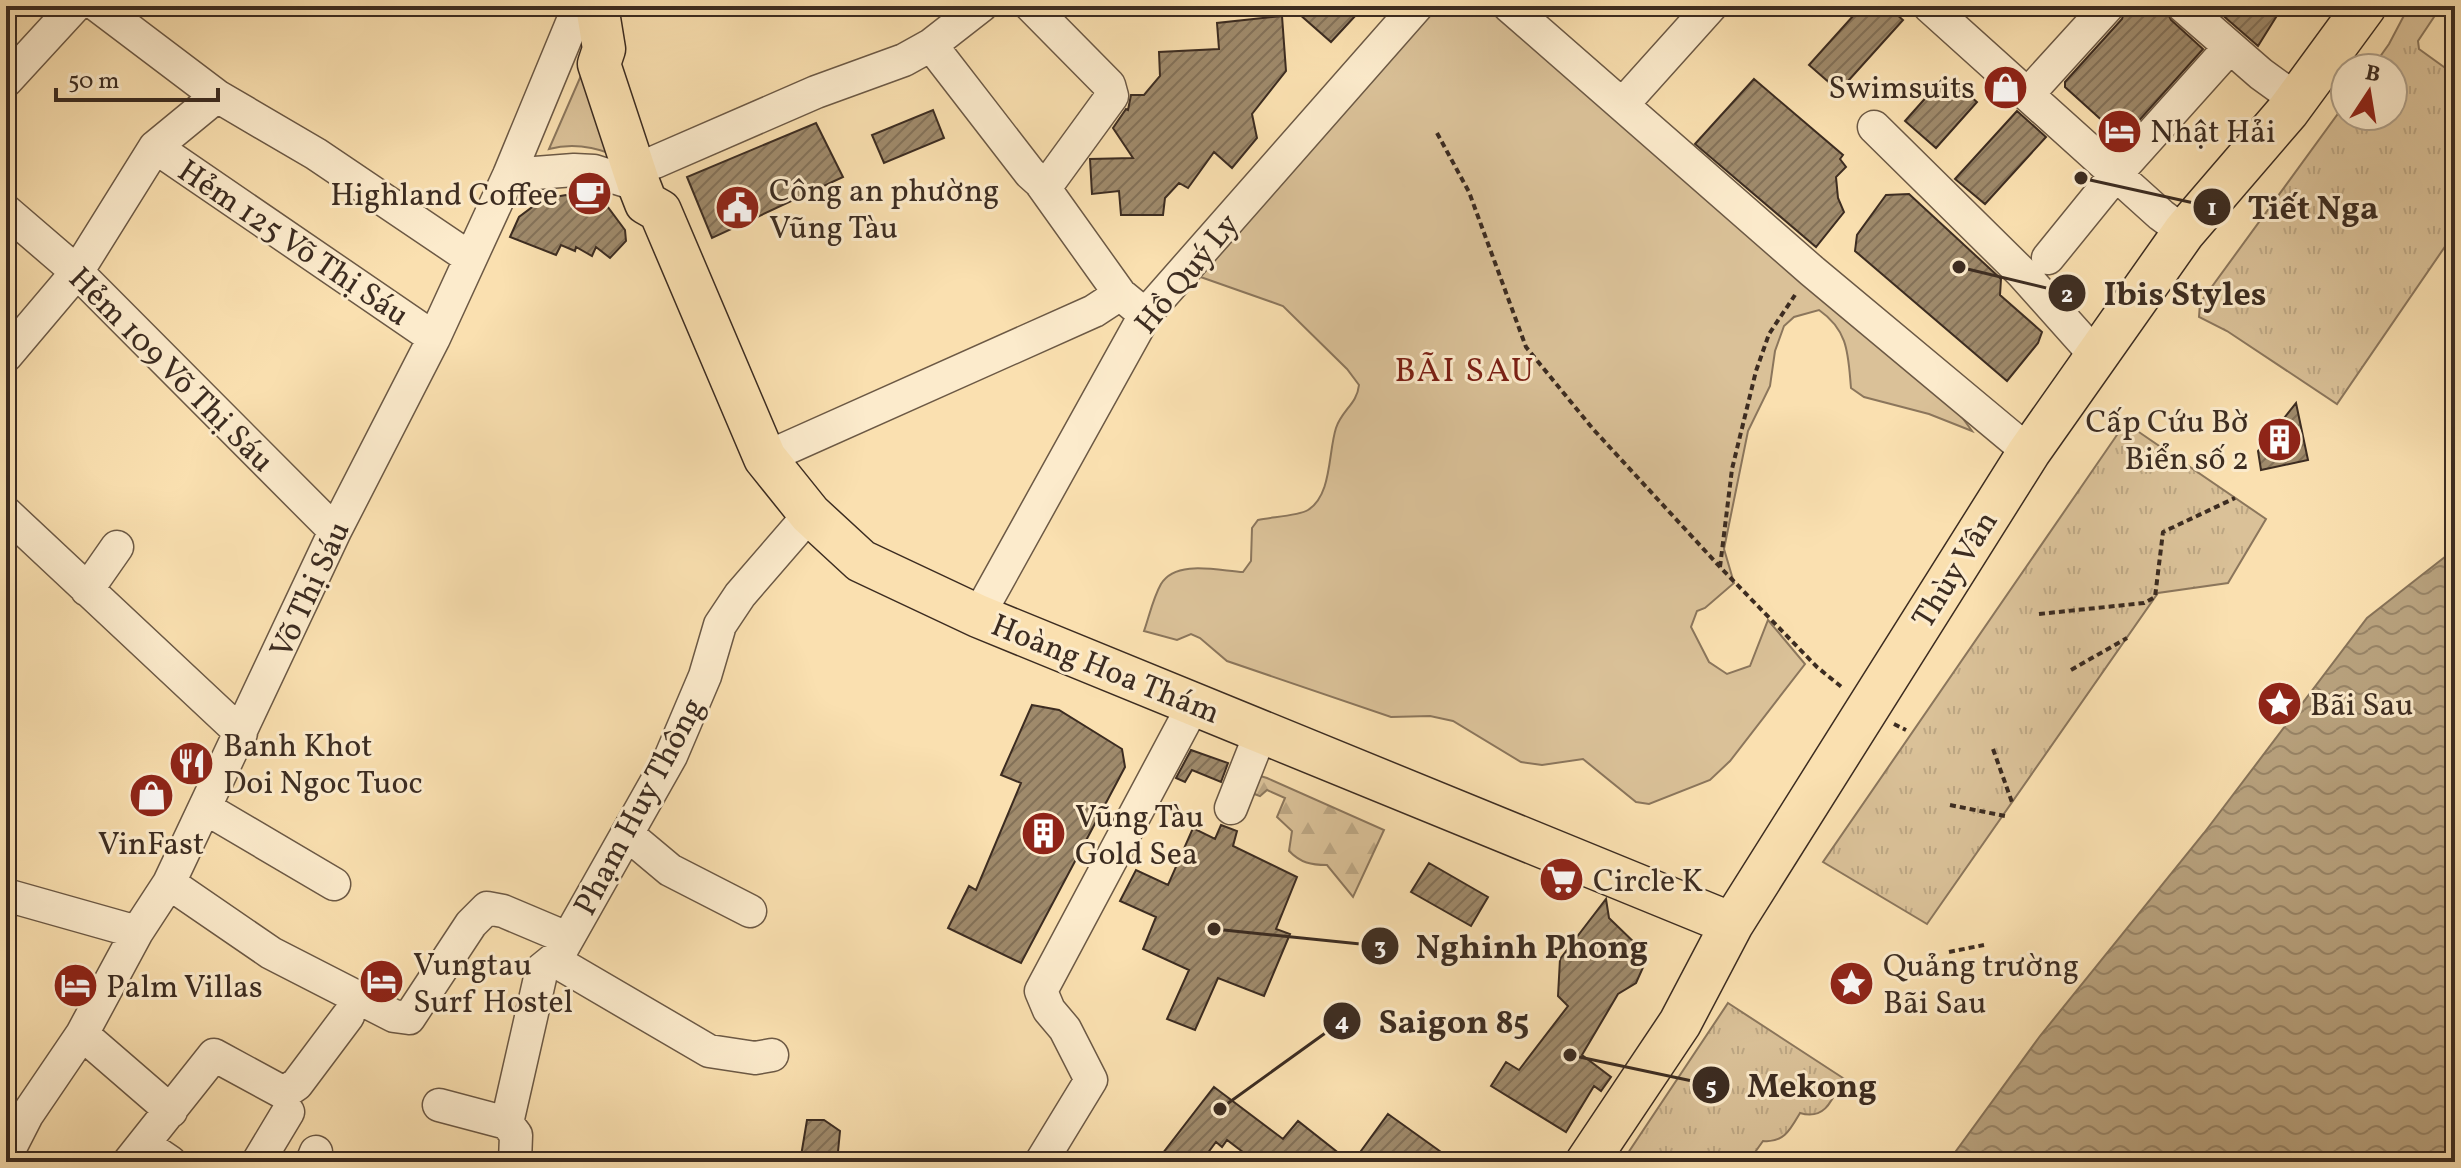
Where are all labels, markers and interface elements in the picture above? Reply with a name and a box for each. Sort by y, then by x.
scale bar [56,52,218,102]
north arrow [2329,52,2409,132]
text: B [2362,58,2383,92]
shop icon: Swimsuits [1982,63,2030,111]
text: 50 m [68,65,120,99]
place label: Swimsuits [1828,68,1975,112]
hotel icon: Nhật Hải [2095,107,2143,155]
place label: Nhật Hải [2150,112,2276,156]
street label: Hẻm 125 Võ Thị Sáu [168,151,417,338]
cafe icon: Highland Coffee [565,170,613,218]
place label: Công an phường Vũng Tàu [769,171,999,252]
place label: Highland Coffee [330,175,558,219]
callout: Tiết Nga [2192,178,2394,236]
public building icon: Công an phường Vũng Tàu [714,184,762,232]
text: Tiết Nga [2248,187,2378,234]
text: 1 [2207,192,2217,226]
street label: Hồ Quý Ly [1126,205,1251,345]
street label: Hẻm 109 Võ Thị Sáu [57,259,282,484]
callout: Ibis Styles [2047,264,2283,322]
text: Ibis Styles [2103,273,2267,320]
text: 2 [2061,279,2073,313]
district label: BÃI SAU [1394,349,1536,396]
place label: Cấp Cứu Bờ Biển số 2 [2085,402,2249,483]
building icon: Cấp Cứu Bờ Biển số 2 [2256,415,2304,463]
street label: Thùy Vân [1903,503,2010,638]
street label: Võ Thị Sáu [261,515,363,666]
street label: Hoàng Hoa Thám [984,605,1226,737]
place icon: Bãi Sau [2255,680,2303,728]
place label: Bãi Sau [2310,685,2414,729]
street label: Phạm Huy Thông [565,691,717,924]
place label: Banh Khot Doi Ngoc Tuoc [223,726,423,807]
restaurant icon: Banh Khot Doi Ngoc Tuoc [168,739,216,787]
shop icon: VinFast [127,772,175,820]
place label: Vũng Tàu Gold Sea [1075,797,1204,878]
building icon: Vũng Tàu Gold Sea [1020,810,1068,858]
place label: VinFast [98,824,204,868]
supermarket icon: Circle K [1538,856,1586,904]
place label: Circle K [1593,861,1703,905]
callout: Nghinh Phong [1360,917,1665,975]
text: Nghinh Phong [1416,926,1648,973]
text: 3 [1374,931,1386,965]
place label: Vungtau Surf Hostel [413,945,573,1026]
place label: Quảng trường Bãi Sau [1883,946,2079,1027]
hotel icon: Vungtau Surf Hostel [358,958,406,1006]
place icon: Quảng trường Bãi Sau [1828,959,1876,1007]
hotel icon: Palm Villas [51,962,99,1010]
place label: Palm Villas [106,967,263,1011]
callout: Saigon 85 [1322,992,1545,1050]
text: Saigon 85 [1379,1001,1529,1048]
text: 4 [1335,1006,1349,1040]
callout: Mekong [1691,1056,1893,1114]
text: Mekong [1747,1065,1877,1112]
text: 5 [1705,1071,1717,1105]

